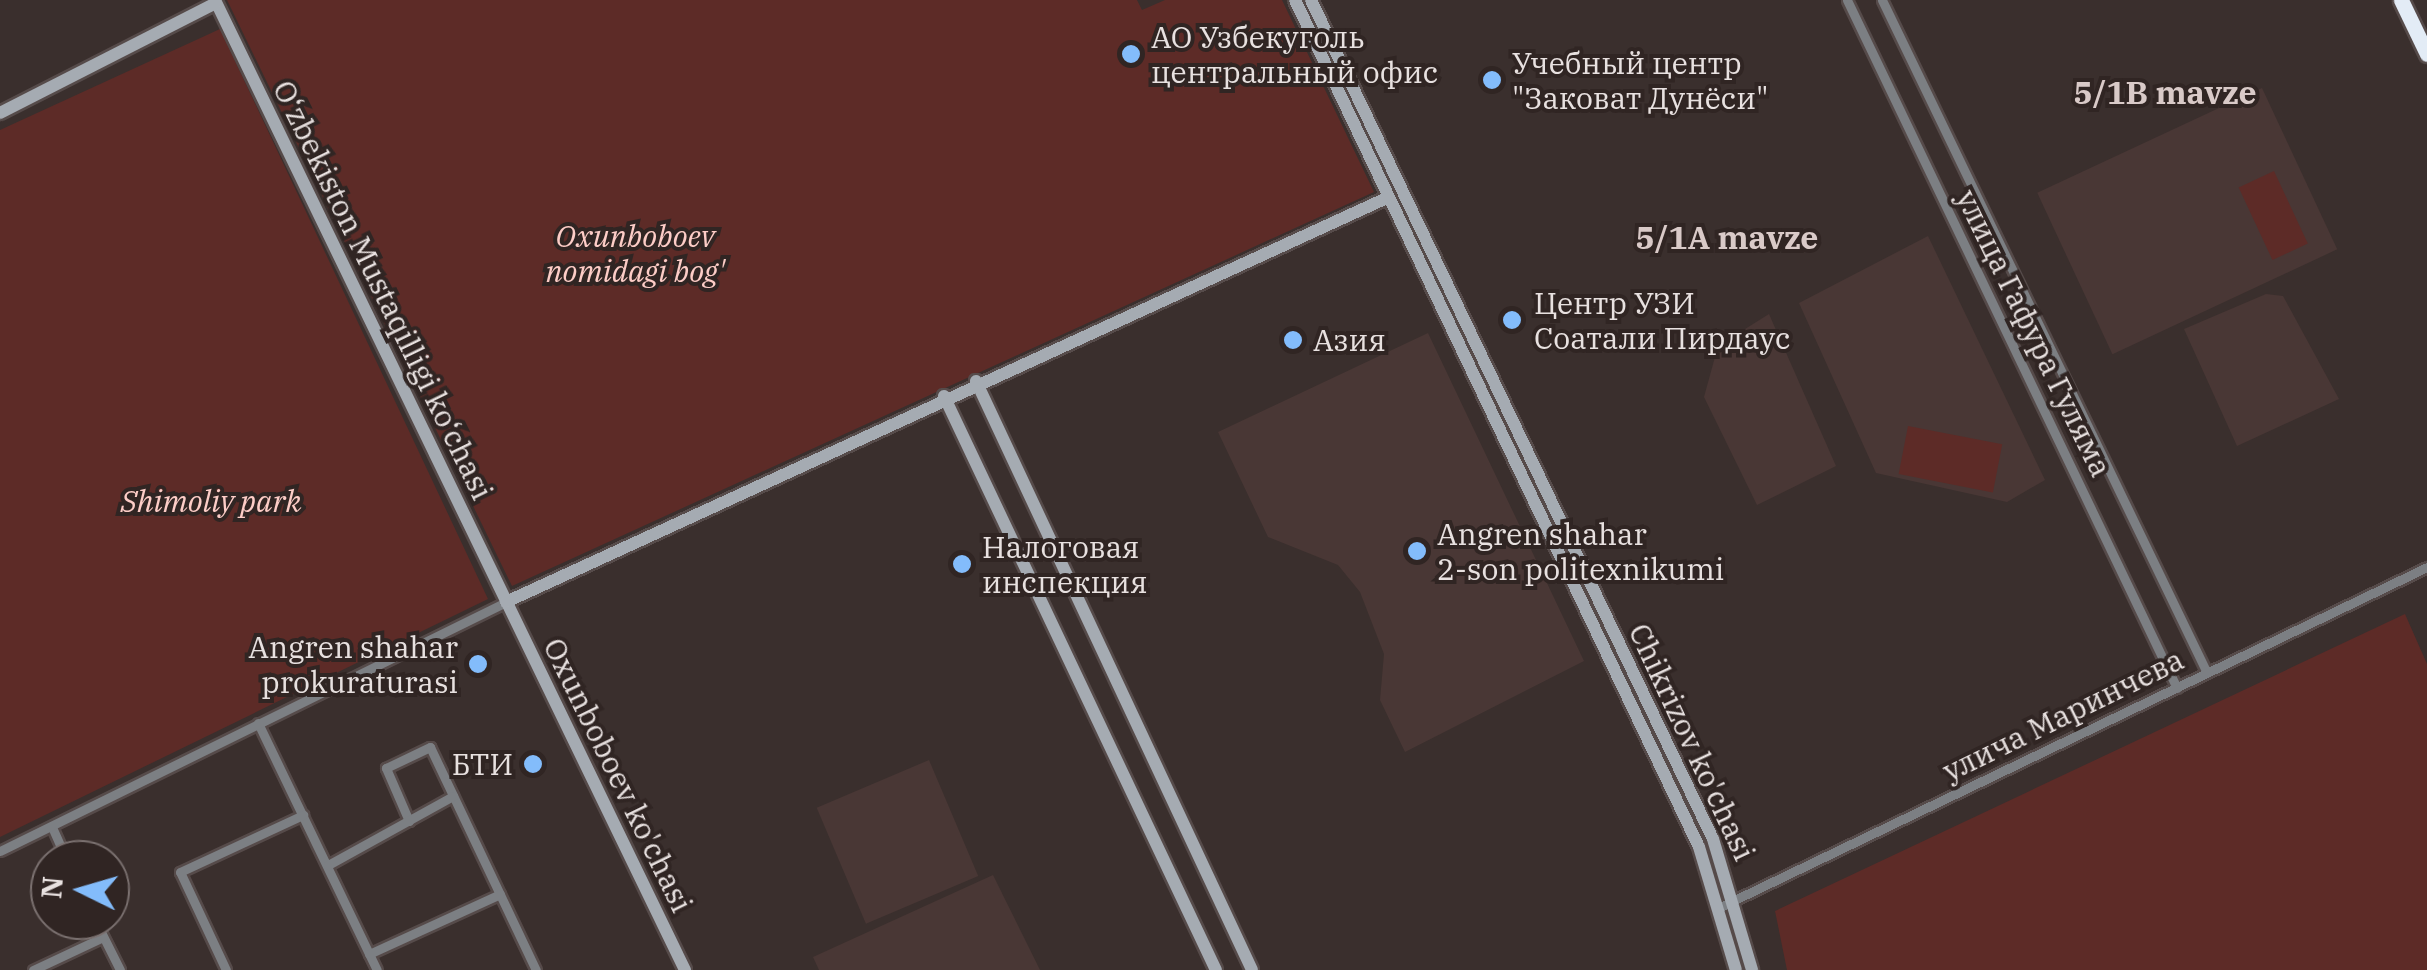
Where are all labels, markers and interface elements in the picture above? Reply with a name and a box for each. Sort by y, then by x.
place label: АО Узбекуголь центральный офис [1151,19,1438,90]
marker: АО Узбекуголь центральный офис [1120,43,1142,65]
place label: Учебный центр "Заковат Дунёси" [1512,45,1768,116]
marker: Учебный центр "Заковат Дунёси" [1481,69,1503,91]
district label: 5/1B mavze [2073,73,2257,111]
street label: O‘zbekiston Mustaqilligi ko‘chasi [266,75,500,505]
street label: улица Гафура Гуляма [1949,184,2119,482]
park label: Oxunboboev nomidagi bog' [545,218,725,288]
district label: 5/1A mavze [1636,218,1818,256]
place label: Центр УЗИ Соатали Пирдаус [1534,285,1790,356]
marker: Центр УЗИ Соатали Пирдаус [1499,307,1525,333]
place label: Азия [1313,322,1386,358]
marker: Азия [1282,329,1304,351]
park label: Shimoliy park [121,483,301,519]
place label: Angren shahar 2-son politexnikumi [1437,516,1724,586]
place label: Налоговая инспекция [982,529,1148,600]
marker: Angren shahar 2-son politexnikumi [1406,540,1428,562]
marker: Налоговая инспекция [951,553,973,575]
street label: Chikrizov ko'chasi [1621,618,1763,866]
place label: Angren shahar prokuraturasi [248,629,458,700]
street label: Oxunboboev ko'chasi [536,632,700,918]
street label: улича Маринчева [1937,641,2189,789]
marker: Angren shahar prokuraturasi [467,653,489,675]
place label: БТИ [452,746,513,782]
marker: БТИ [522,753,544,775]
north arrow [30,840,130,940]
text: N [32,875,71,900]

